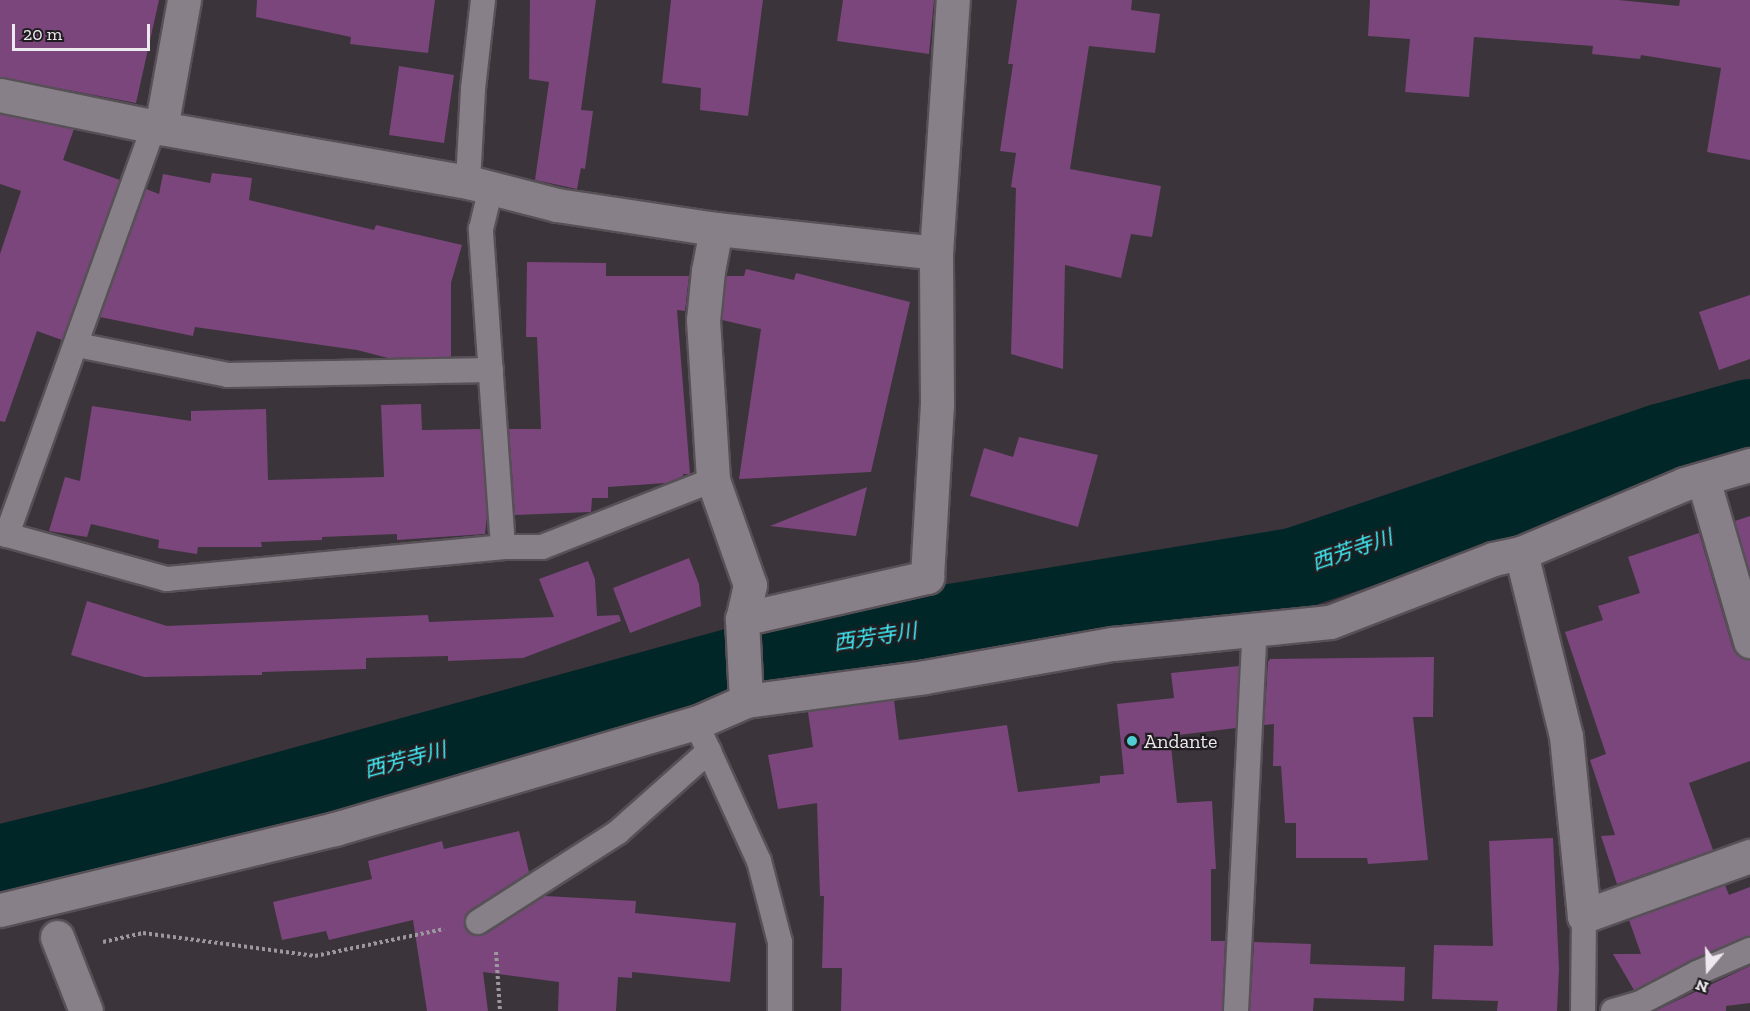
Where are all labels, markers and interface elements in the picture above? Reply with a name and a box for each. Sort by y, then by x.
scale bar [15,12,153,50]
text: 20 m [23,23,62,45]
water label: 西芳寺川 [1308,524,1396,576]
water label: 西芳寺川 [832,618,918,656]
place label: Andante [1144,729,1217,753]
marker: Andante [1125,734,1139,748]
water label: 西芳寺川 [361,737,449,783]
north arrow [1678,939,1738,999]
text: N [1693,976,1711,997]

